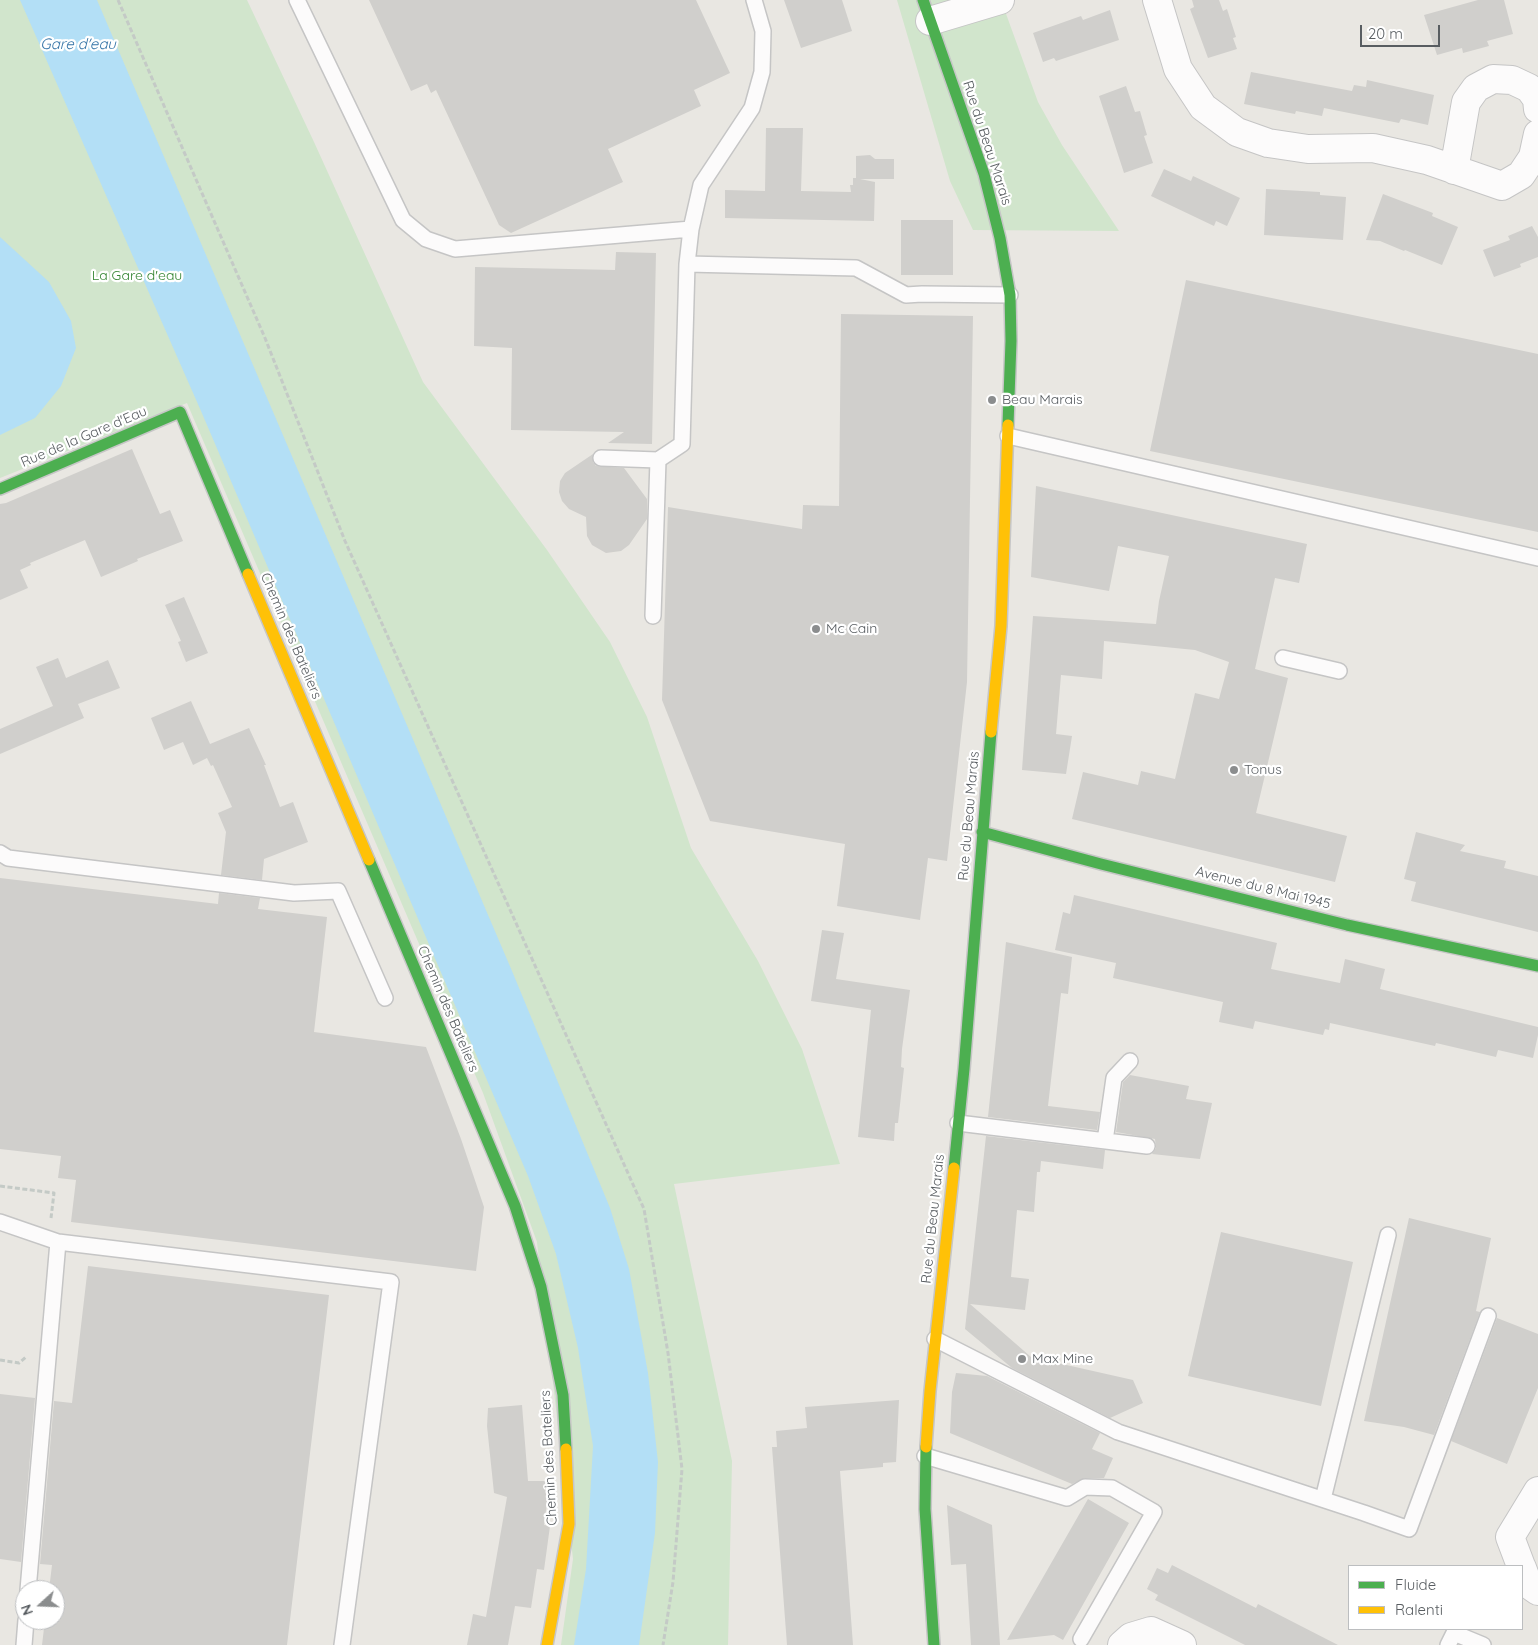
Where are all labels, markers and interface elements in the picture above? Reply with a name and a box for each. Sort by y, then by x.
scale bar [1363,15,1443,47]
text: 20 m [1368,24,1403,43]
water label: Gare d'eau [40,35,116,53]
street label: Rue du Beau Marais [959,79,1015,207]
park label: La Gare d'eau [92,268,182,284]
place label: Beau Marais [1002,392,1083,408]
marker: Beau Marais [986,394,998,406]
street label: Rue de la Gare d'Eau [18,403,150,471]
street label: Chemin des Bateliers [257,570,325,702]
place label: Mc Cain [826,621,877,637]
marker: Mc Cain [810,623,822,635]
street label: Rue du Beau Marais [955,751,983,881]
place label: Tonus [1244,762,1282,778]
marker: Tonus [1228,764,1240,776]
street label: Avenue du 8 Mai 1945 [1194,863,1332,913]
street label: Chemin des Bateliers [414,943,482,1075]
street label: Rue du Beau Marais [918,1153,948,1285]
place label: Max Mine [1032,1351,1093,1367]
marker: Max Mine [1016,1353,1028,1365]
street label: Chemin des Bateliers [537,1390,561,1526]
legend [1348,1565,1523,1630]
text: Fluide [1395,1575,1436,1594]
north arrow [15,1580,65,1630]
text: Ralenti [1395,1600,1443,1619]
text: N [17,1602,37,1618]

